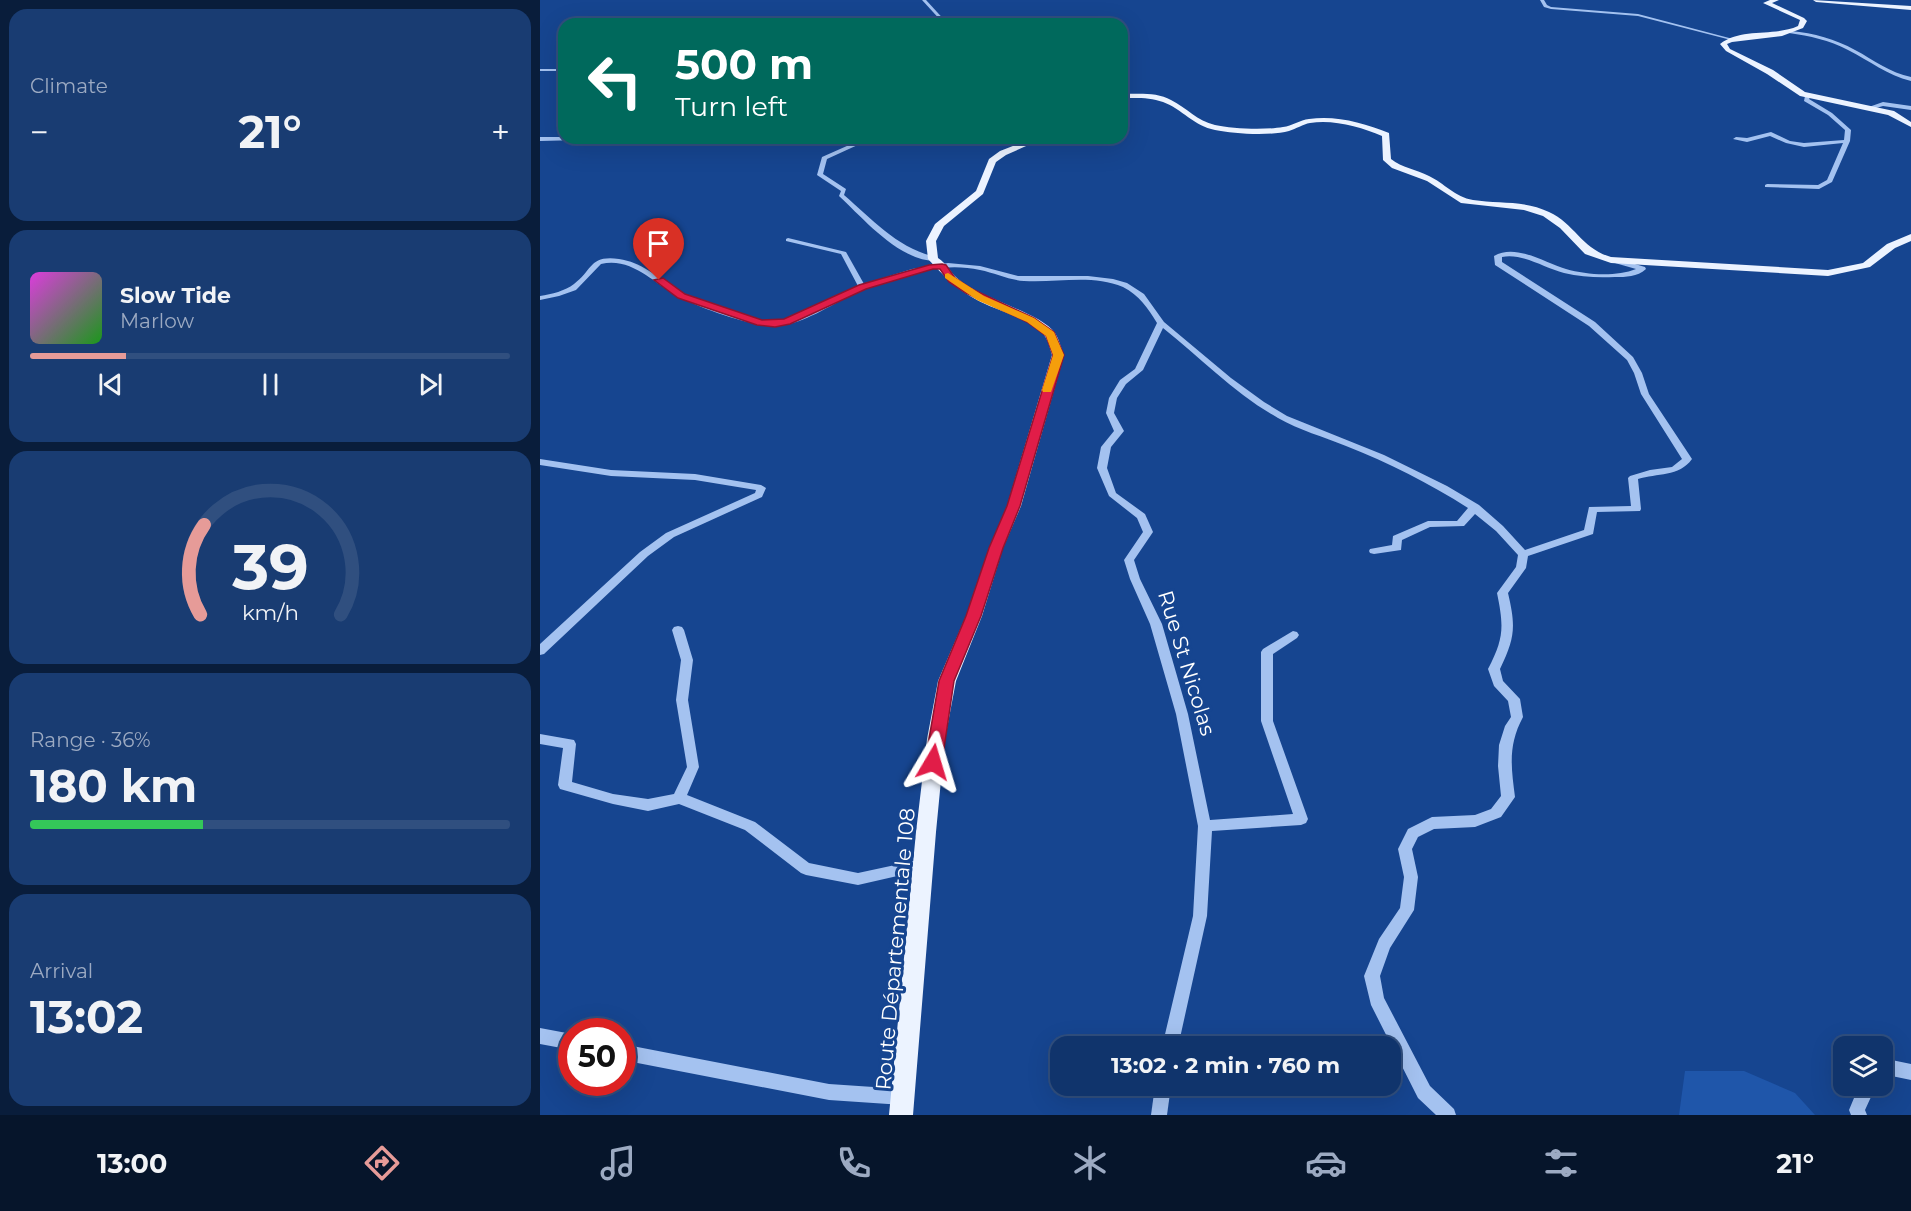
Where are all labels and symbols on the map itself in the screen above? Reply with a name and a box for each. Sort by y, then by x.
pin [633,218,684,280]
street label: Rue St Nicolas [1153,588,1221,738]
position arrow [901,730,965,794]
street label: Route Départementale 108 [870,807,920,1091]
speed limit sign: 50 [558,1018,636,1096]

